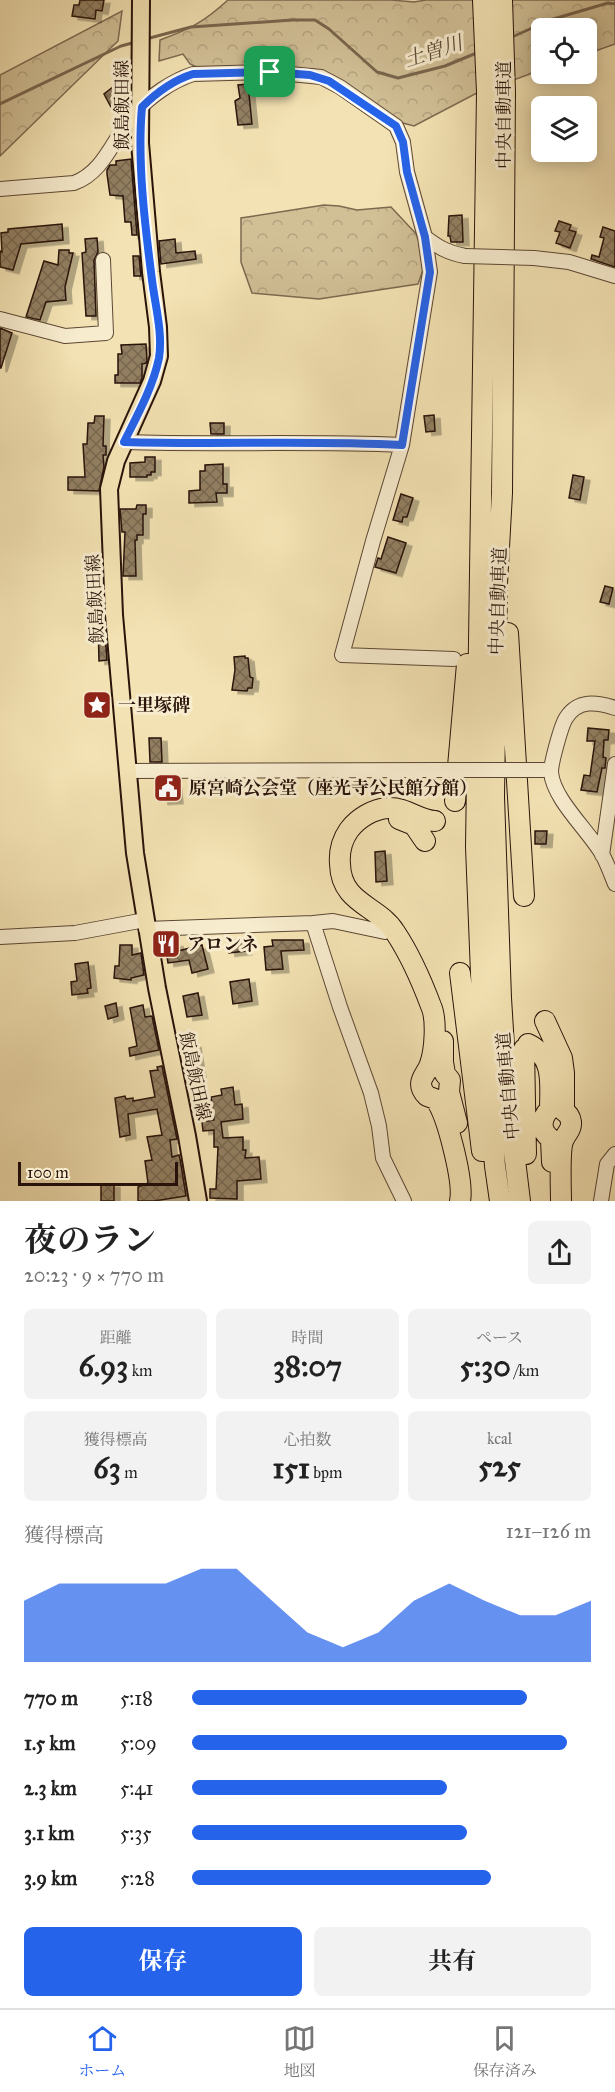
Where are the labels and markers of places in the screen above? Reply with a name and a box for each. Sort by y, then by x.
pin [244,46,295,97]
place icon: 一里塚碑 [81,689,113,721]
place label: 一里塚碑 [118,694,190,716]
public building icon: 原宮崎公会堂（座光寺公民館分館） [152,772,184,804]
place label: 原宮崎公会堂（座光寺公民館分館） [189,777,477,799]
restaurant icon: アロンネ [150,928,182,960]
place label: アロンネ [187,933,258,955]

